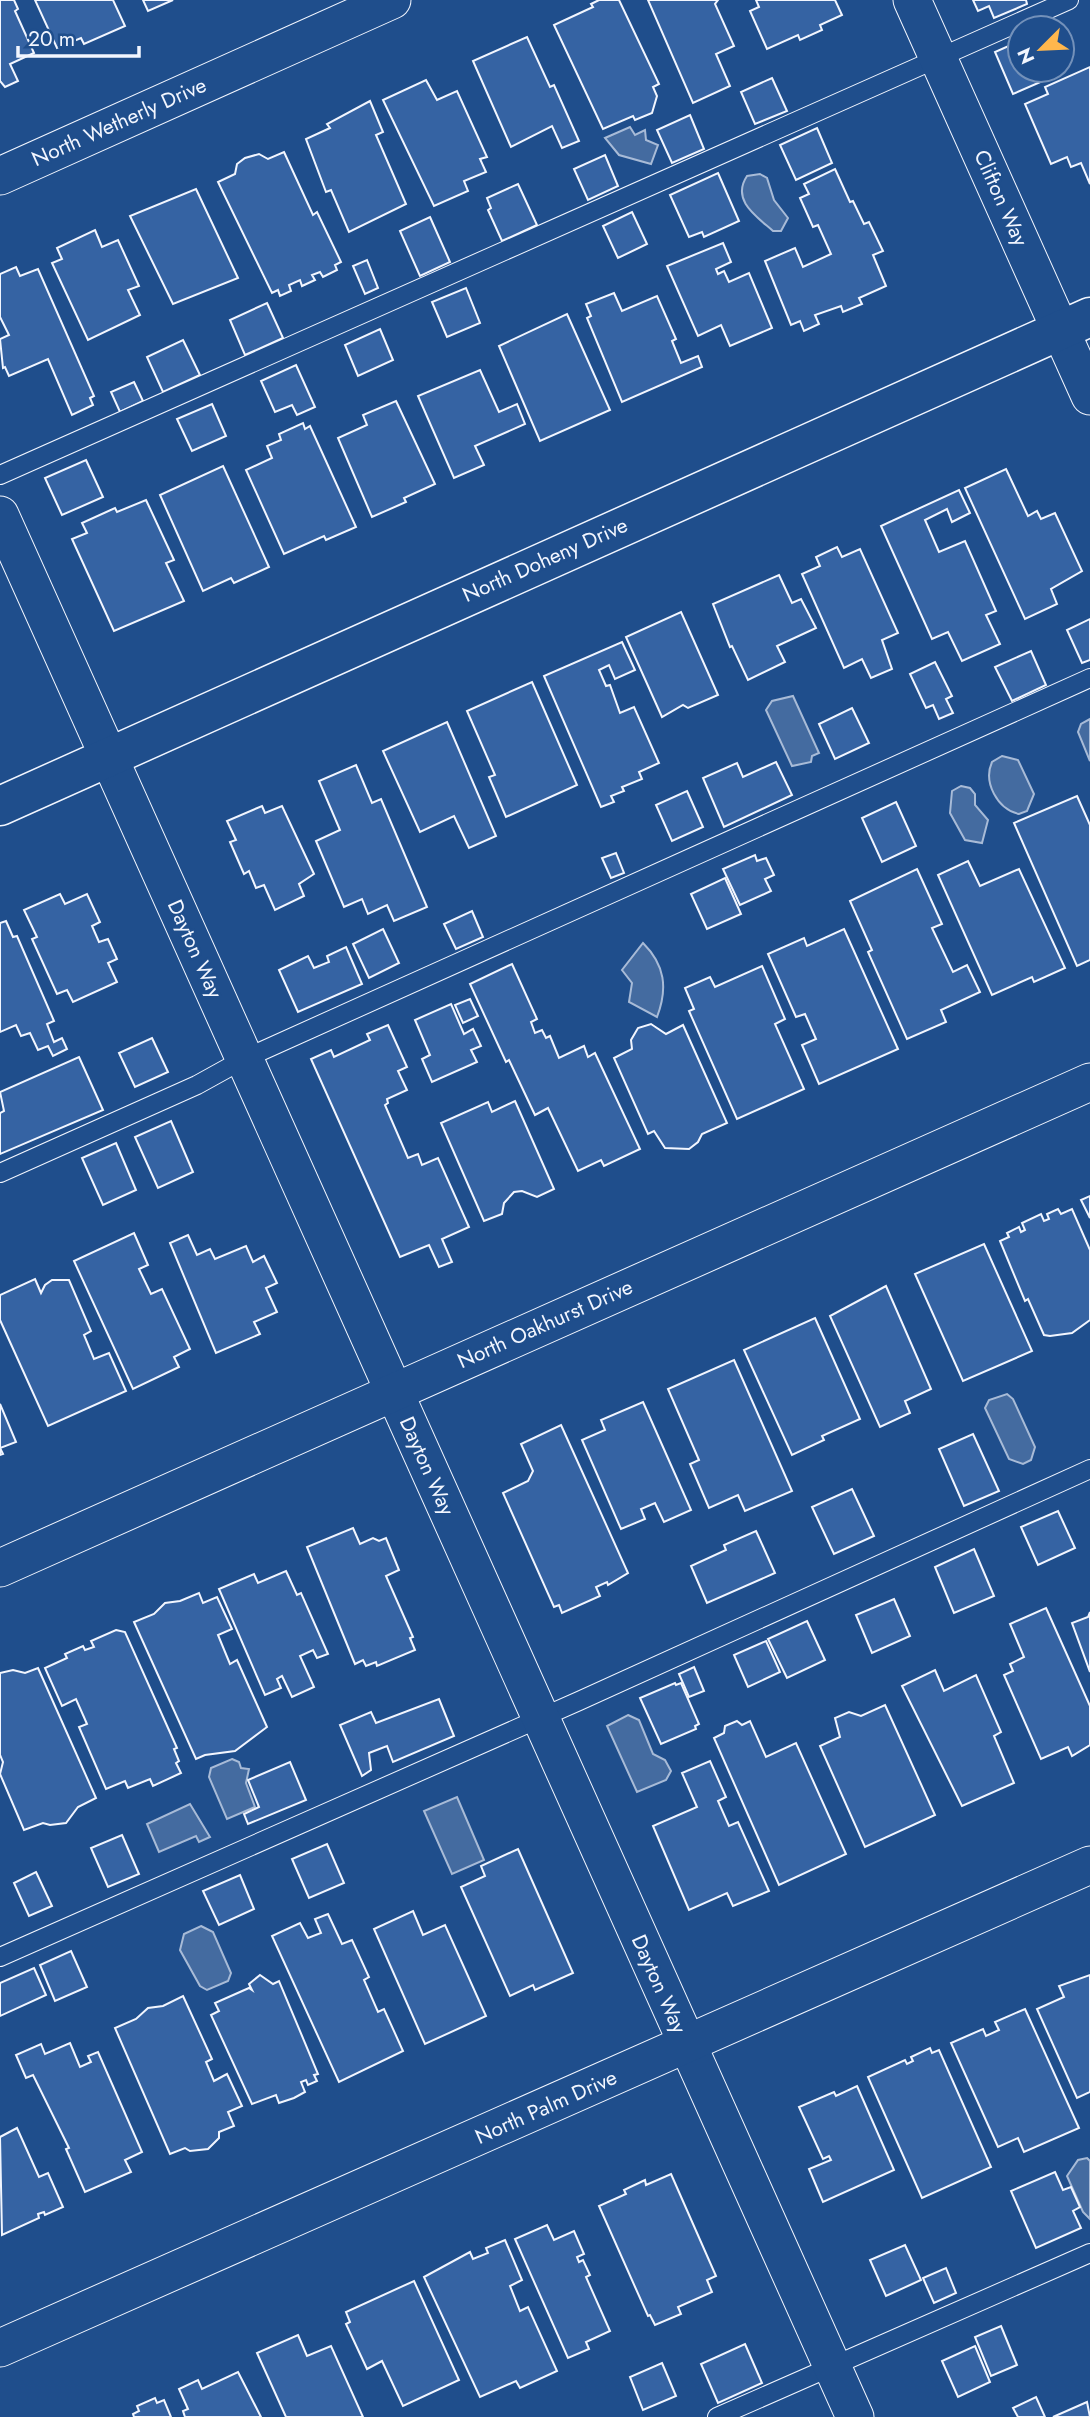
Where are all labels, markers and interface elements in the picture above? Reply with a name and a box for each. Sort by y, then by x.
scale bar [18,14,138,58]
north arrow [1006,14,1076,84]
text: 20 m [28,24,75,54]
text: N [1011,43,1041,68]
street label: North Wetherly Drive [27,70,211,174]
street label: Clifton Way [966,145,1036,252]
street label: North Doheny Drive [458,510,633,610]
street label: Dayton Way [160,895,230,1004]
street label: North Oakhurst Drive [453,1272,638,1376]
street label: Dayton Way [392,1412,462,1521]
street label: Dayton Way [624,1930,694,2039]
street label: North Palm Drive [470,2062,622,2152]

